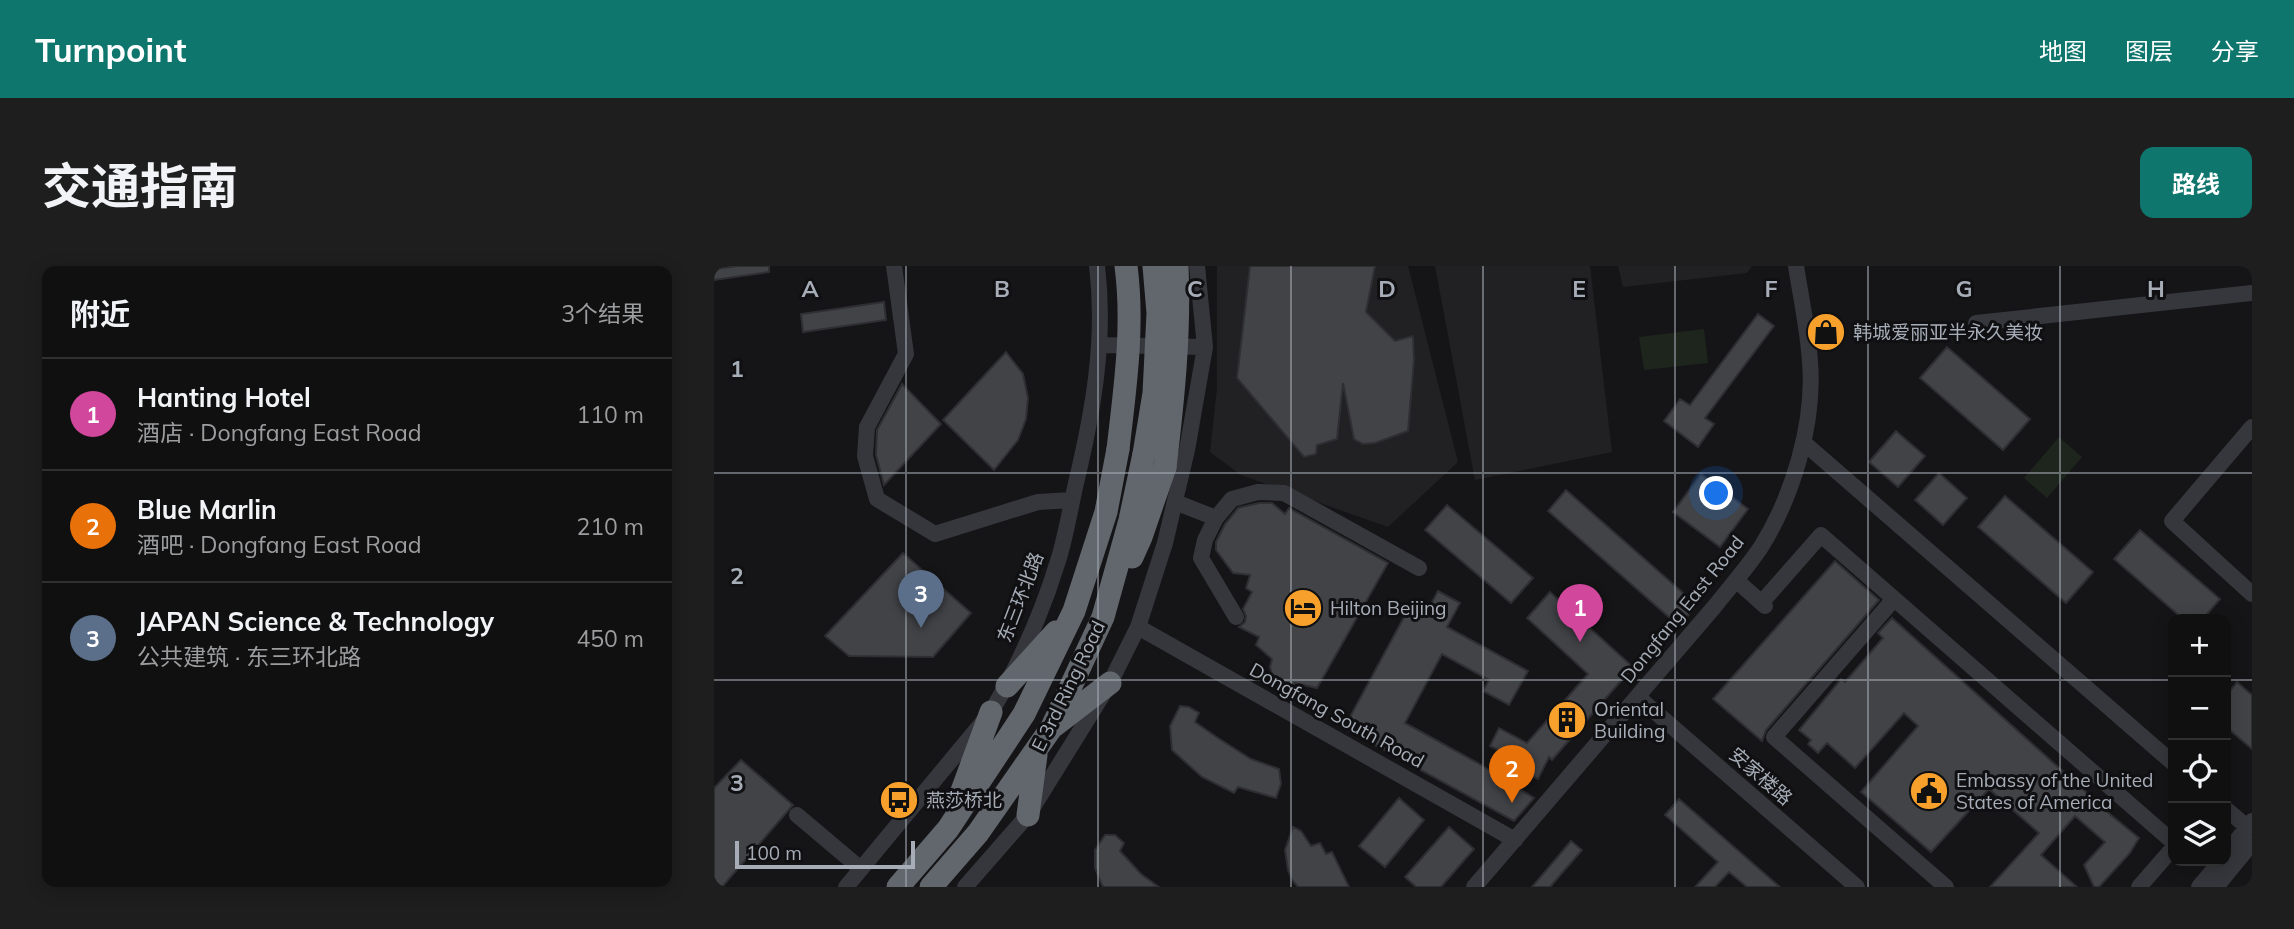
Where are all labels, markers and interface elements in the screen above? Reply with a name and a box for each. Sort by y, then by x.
text: Turnpoint [35,29,187,70]
text: 地图 [2039,36,2087,66]
text: 图层 [2125,36,2173,66]
text: 分享 [2211,36,2259,66]
button: 路线 [2140,147,2252,218]
text: 交通指南 [42,155,238,216]
text: A [801,274,819,303]
text: B [994,274,1010,303]
text: C [1187,274,1203,303]
text: D [1378,274,1396,303]
text: E [1572,274,1586,303]
text: F [1764,274,1778,303]
text: G [1955,274,1973,303]
text: H [2147,274,2165,303]
text: 附近 [70,295,130,333]
text: 3个结果 [561,299,644,328]
shop icon: 韩城爱丽亚半永久美妆 [1805,311,1847,353]
place label: 韩城爱丽亚半永久美妆 [1853,320,2043,344]
text: 1 [730,354,744,383]
text: Hanting Hotel [137,381,311,414]
text: 1 [86,400,100,429]
text: 110 m [576,400,644,429]
text: 酒店 · Dongfang East Road [137,418,422,447]
your location [1699,476,1733,510]
text: Blue Marlin [137,493,277,526]
text: 2 [86,512,100,541]
text: 210 m [576,512,644,541]
text: 酒吧 · Dongfang East Road [137,530,422,559]
street label: Dongfang East Road [1615,530,1749,688]
street label: 东三环北路 [992,548,1048,646]
text: 2 [730,561,744,590]
pin: 3 [898,570,944,628]
pin: 1 [1557,584,1603,642]
hotel icon: Hilton Beijing [1282,587,1324,629]
place label: Hilton Beijing [1330,596,1447,620]
text: JAPAN Science & Technology [137,605,494,638]
map controls [2168,614,2231,866]
button: + [2168,614,2231,677]
street label: E 3rd Ring Road [1026,617,1110,755]
text: 3 [86,624,100,653]
text: 450 m [576,624,644,653]
text: 公共建筑 · 东三环北路 [137,642,361,671]
street label: Dongfang South Road [1246,657,1428,773]
button: − [2168,677,2231,740]
place label: Oriental Building [1594,697,1665,743]
building icon: Oriental Building [1546,699,1588,741]
button: locate [2168,740,2231,803]
street label: 安家楼路 [1724,742,1798,810]
pin: 2 [1489,745,1535,803]
text: 3 [730,768,744,797]
place label: Embassy of the United States of America [1956,768,2153,814]
public building icon: Embassy of the United States of America [1908,770,1950,812]
bus stop icon: 燕莎桥北 [878,779,920,821]
place label: 燕莎桥北 [926,788,1002,812]
button: layers [2168,803,2231,866]
scale bar [735,838,915,870]
text: 100 m [746,841,802,865]

